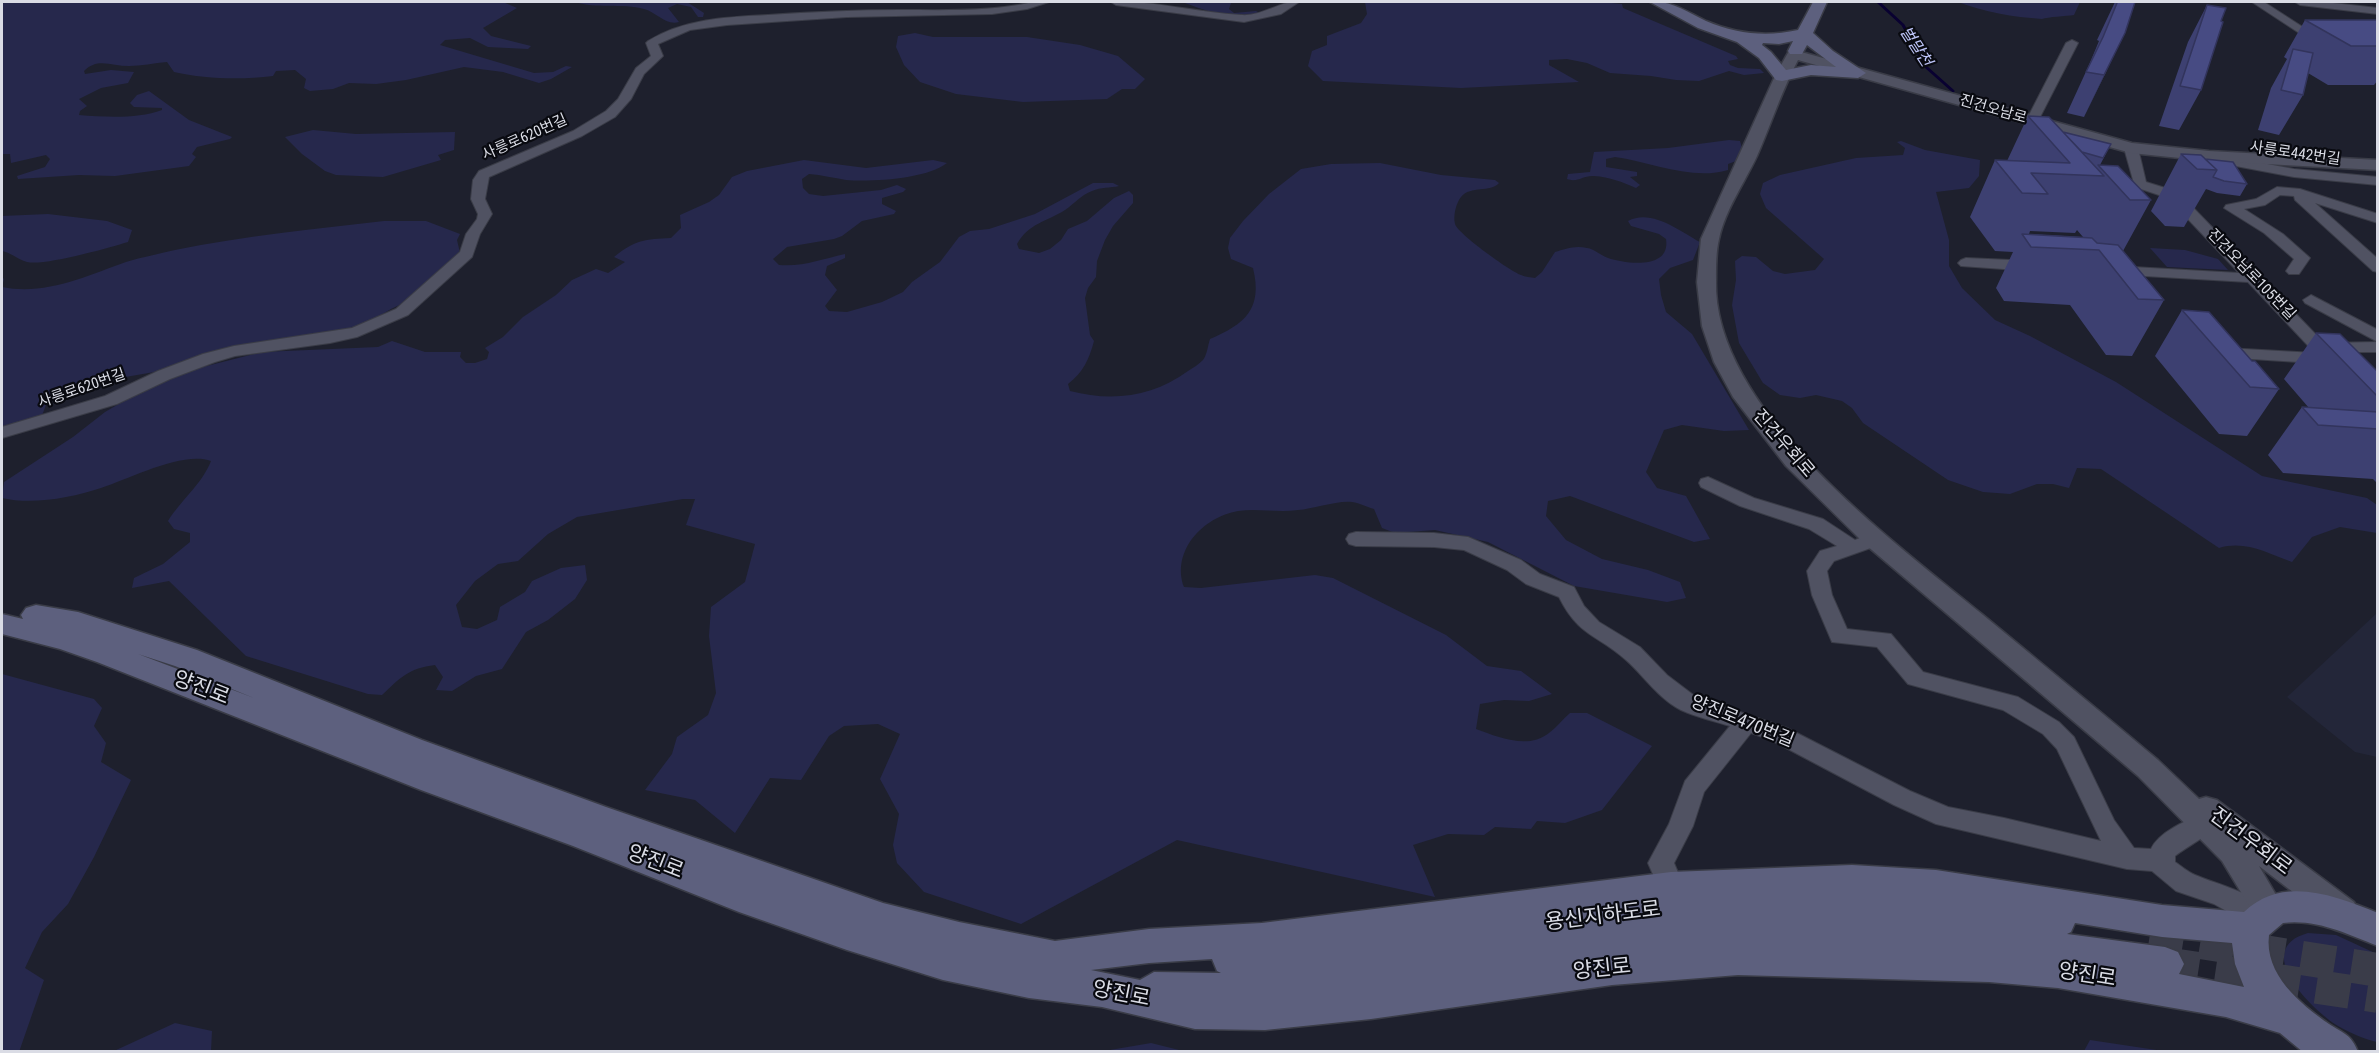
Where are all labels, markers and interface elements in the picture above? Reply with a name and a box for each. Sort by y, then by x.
water label: 벌말천 [1895,23,1935,71]
street label: 진건오남로 [1957,92,2029,128]
street label: 사릉로620번길 [480,111,570,165]
street label: 사릉로442번길 [2249,139,2341,169]
street label: 진건오남로105번길 [2203,226,2299,324]
street label: 사릉로620번길 [36,366,128,412]
street label: 진건우회로 [1748,406,1818,482]
street label: 양진로 [169,667,233,711]
street label: 양진로470번길 [1687,691,1797,753]
street label: 진건우회로 [2204,803,2296,881]
street label: 양진로 [623,841,687,885]
street label: 용신지하도로 [1544,897,1662,937]
street label: 양진로 [1572,954,1632,986]
street label: 양진로 [2056,959,2118,993]
street label: 양진로 [1090,977,1152,1013]

